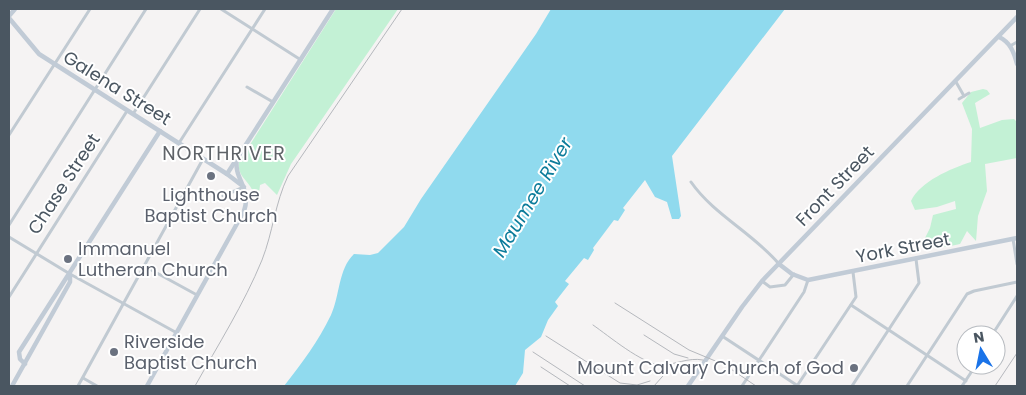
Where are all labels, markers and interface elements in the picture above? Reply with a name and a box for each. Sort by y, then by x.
street label: Galena Street [58,44,176,131]
street label: Chase Street [22,128,106,239]
water label: Maumee River [486,131,579,262]
district label: NORTHRIVER [162,140,286,167]
street label: Front Street [790,140,879,231]
marker: Lighthouse Baptist Church [205,170,217,182]
place label: Lighthouse Baptist Church [144,182,278,228]
street label: York Street [854,226,952,269]
place label: Immanuel Lutheran Church [78,236,228,282]
marker: Immanuel Lutheran Church [62,253,74,265]
north arrow [956,325,1006,375]
text: N [972,326,986,348]
place label: Riverside Baptist Church [124,329,257,375]
marker: Riverside Baptist Church [108,346,120,358]
place label: Mount Calvary Church of God [577,355,844,380]
marker: Mount Calvary Church of God [848,362,860,374]

